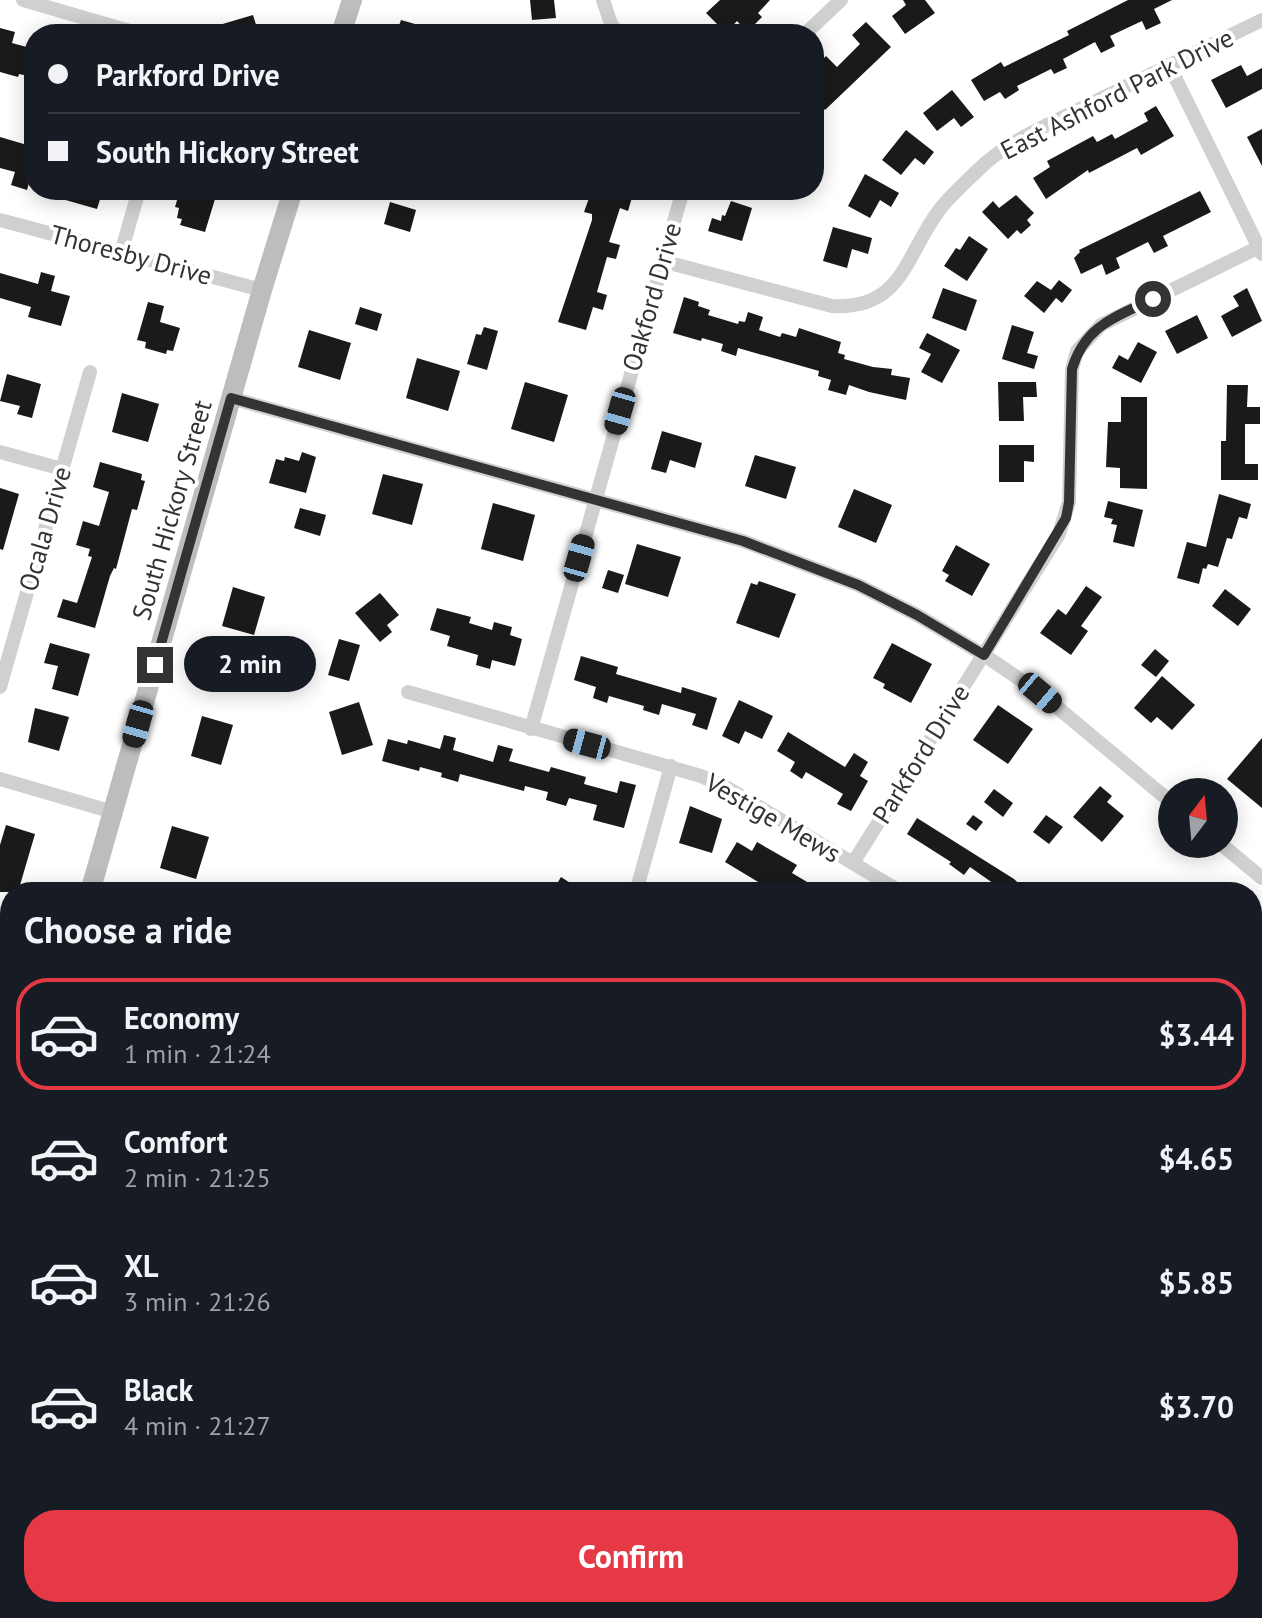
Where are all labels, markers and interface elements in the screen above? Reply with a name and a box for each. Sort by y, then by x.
street label: East Ashford Park Drive [995,21,1239,167]
text: Parkford Drive [96,55,280,94]
text: South Hickory Street [96,132,359,171]
street label: Thoresby Drive [47,217,215,292]
street label: Oakford Drive [615,219,688,375]
route start [1135,281,1171,317]
car [602,385,638,437]
street label: South Hickory Street [124,396,219,624]
street label: Ocala Drive [11,463,78,595]
car [561,532,597,584]
callout: 2 min [183,637,315,693]
route end [137,647,173,683]
text: 2 min [218,647,282,680]
car [1014,668,1066,718]
street label: Parkford Drive [865,678,976,829]
car [120,698,156,750]
car [561,726,613,762]
street label: Vestige Mews [699,765,847,870]
north arrow [1158,778,1238,858]
map controls [1158,778,1238,858]
text: Choose a ride [24,906,232,953]
icon: car [28,998,100,1070]
text: Economy [124,998,239,1037]
text: $3.44 [1159,1015,1234,1054]
text: 1 min · 21:24 [124,1037,271,1070]
icon: car [28,1122,100,1194]
text: Comfort [124,1122,227,1161]
text: $4.65 [1159,1139,1234,1178]
text: 2 min · 21:25 [124,1161,271,1194]
icon: car [28,1246,100,1318]
text: XL [124,1246,158,1285]
text: $5.85 [1159,1263,1234,1302]
text: 3 min · 21:26 [124,1285,271,1318]
icon: car [28,1370,100,1442]
text: Black [124,1370,193,1409]
text: $3.70 [1159,1387,1234,1426]
text: 4 min · 21:27 [124,1409,271,1442]
button: Confirm [24,1510,1238,1602]

